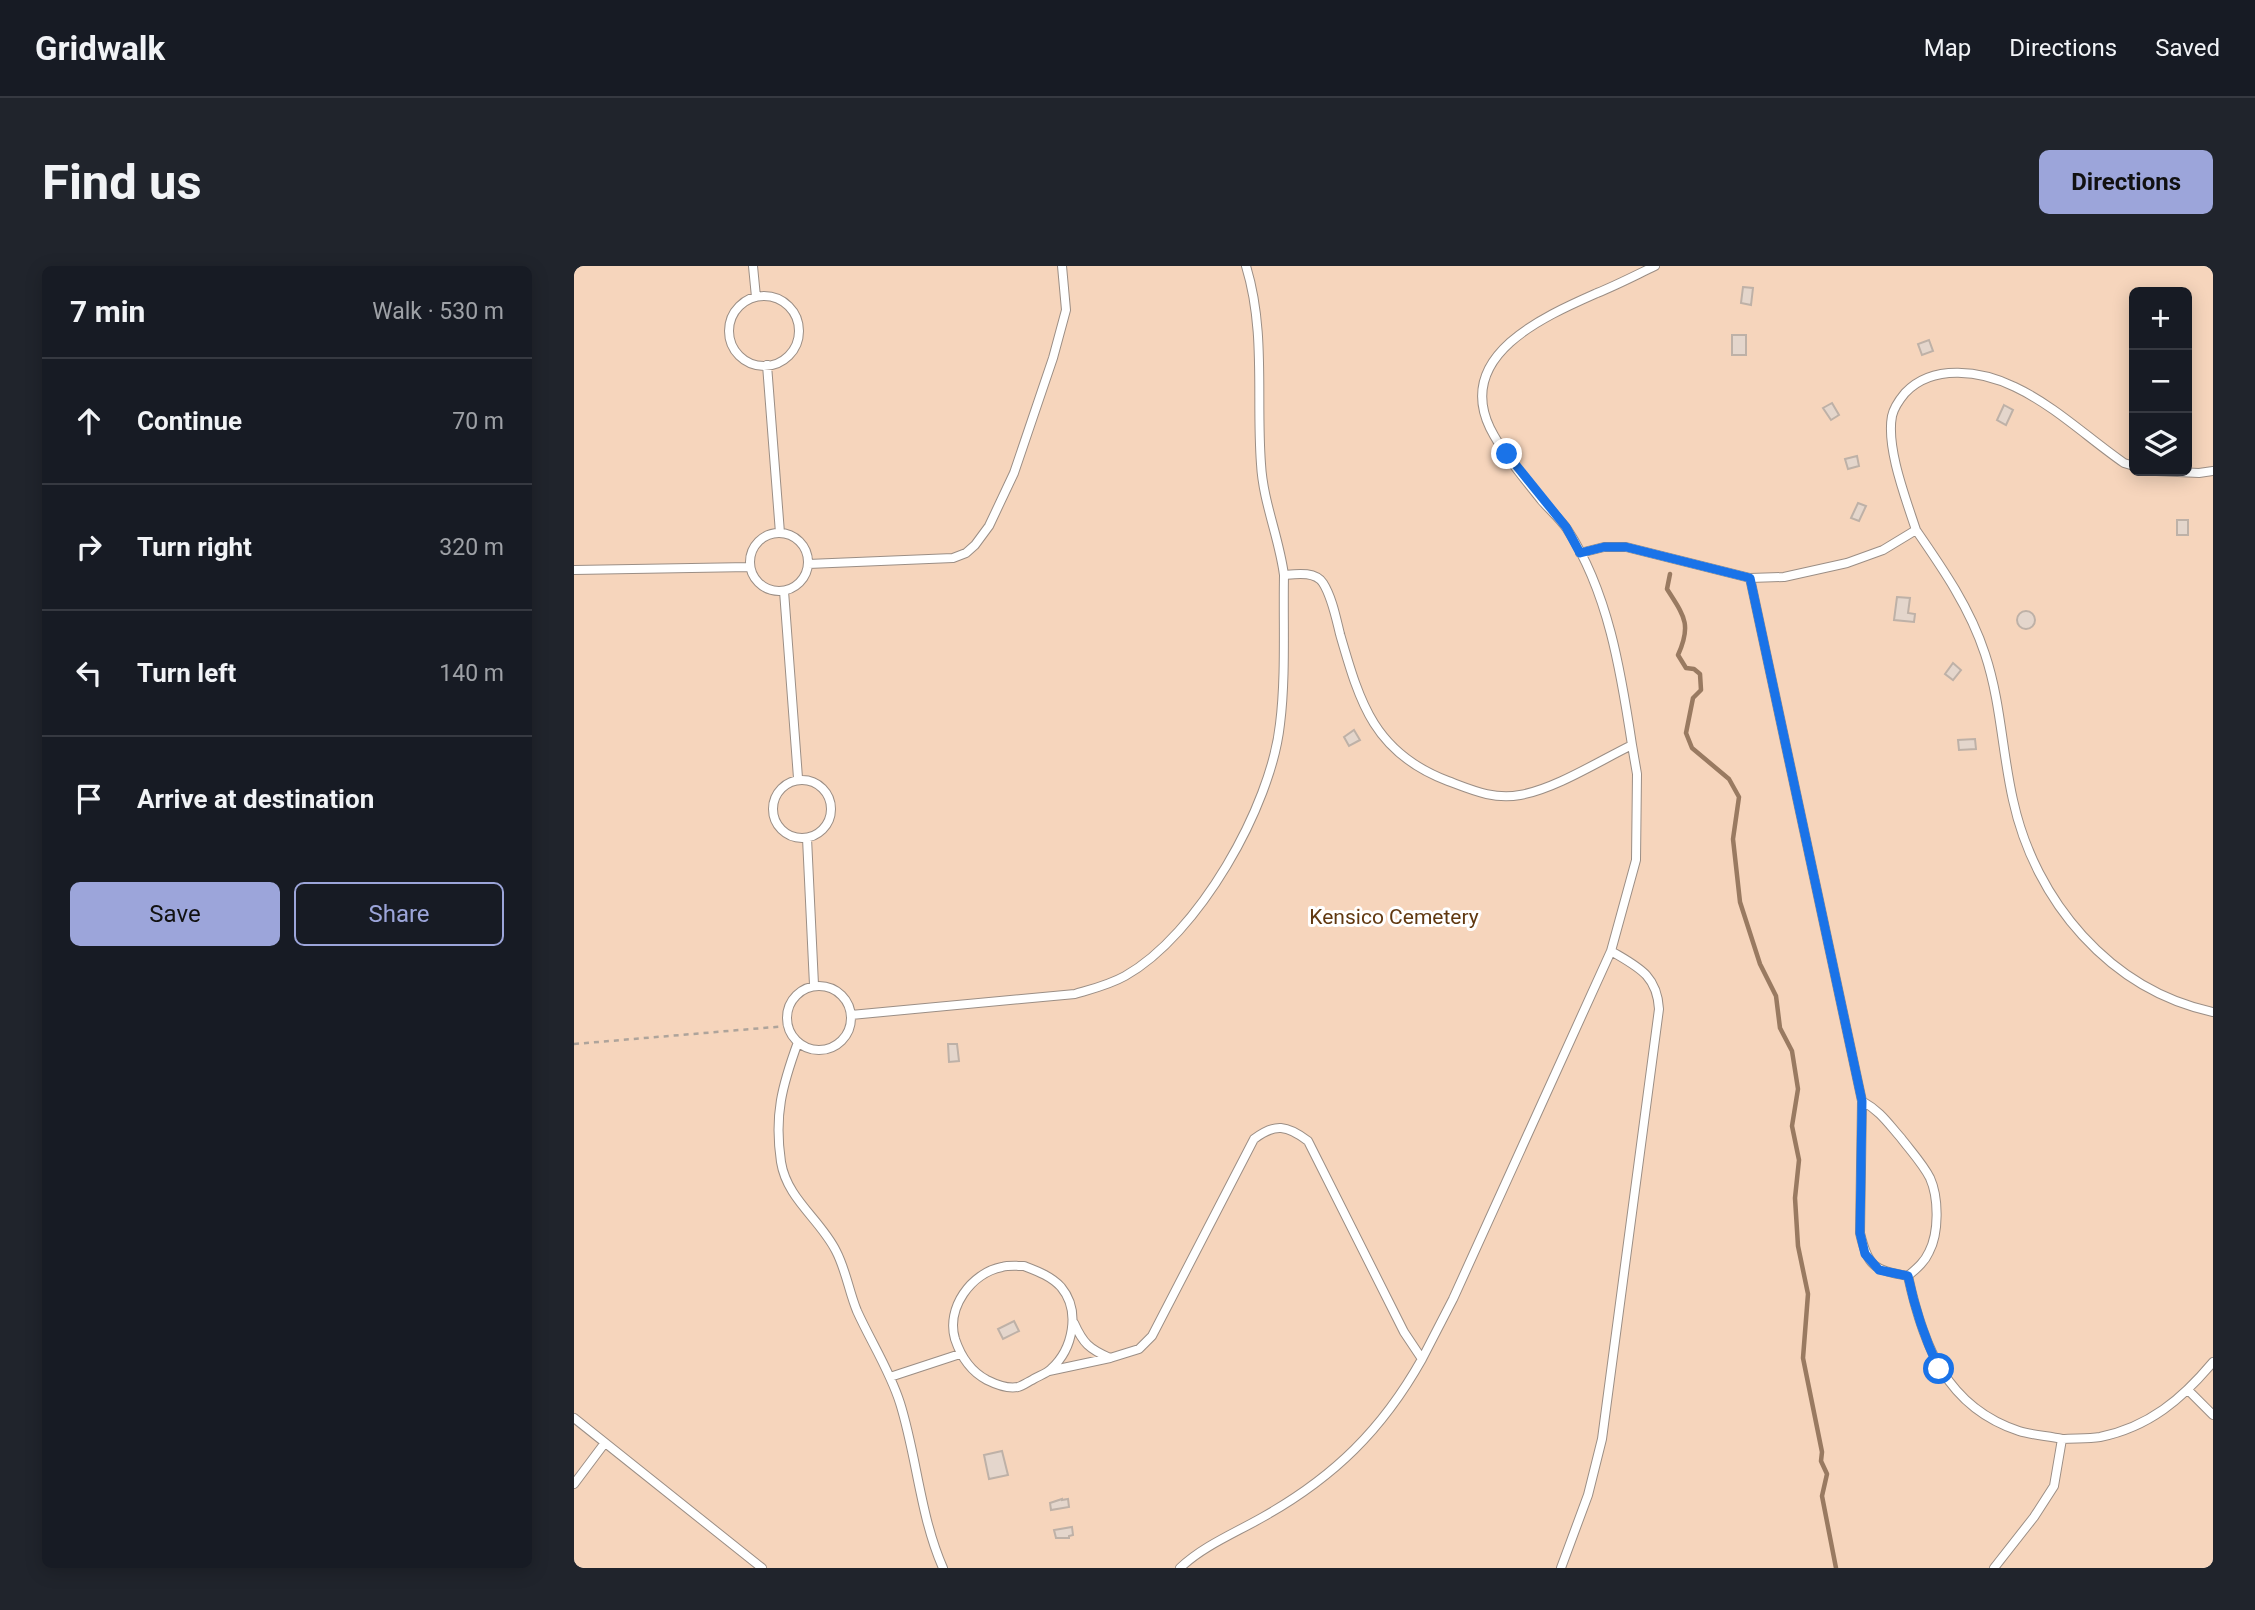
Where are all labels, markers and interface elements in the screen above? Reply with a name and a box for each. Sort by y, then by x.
text: Gridwalk [35,29,165,68]
text: Map [1924,34,1971,62]
text: Directions [2009,34,2117,62]
text: Saved [2155,34,2220,62]
button: Directions [2039,150,2213,214]
text: Find us [42,154,202,211]
map controls [2129,287,2192,476]
button: + [2129,287,2192,350]
text: 7 min [70,294,145,329]
text: Walk · 530 m [372,298,504,325]
button: − [2129,350,2192,413]
icon: ahead [70,402,108,440]
text: Continue [137,406,242,436]
text: 70 m [452,408,504,435]
button: layers [2129,413,2192,476]
route end [1491,438,1522,469]
icon: right [70,528,108,566]
text: Turn right [137,532,252,562]
text: 320 m [439,534,504,561]
icon: left [70,654,108,692]
text: Turn left [137,658,236,688]
text: 140 m [439,660,504,687]
icon: arrive [70,780,108,818]
text: Arrive at destination [137,784,374,814]
button: Save [70,882,280,946]
button: Share [294,882,504,946]
park label: Kensico Cemetery [1309,905,1479,929]
route start [1923,1353,1954,1384]

